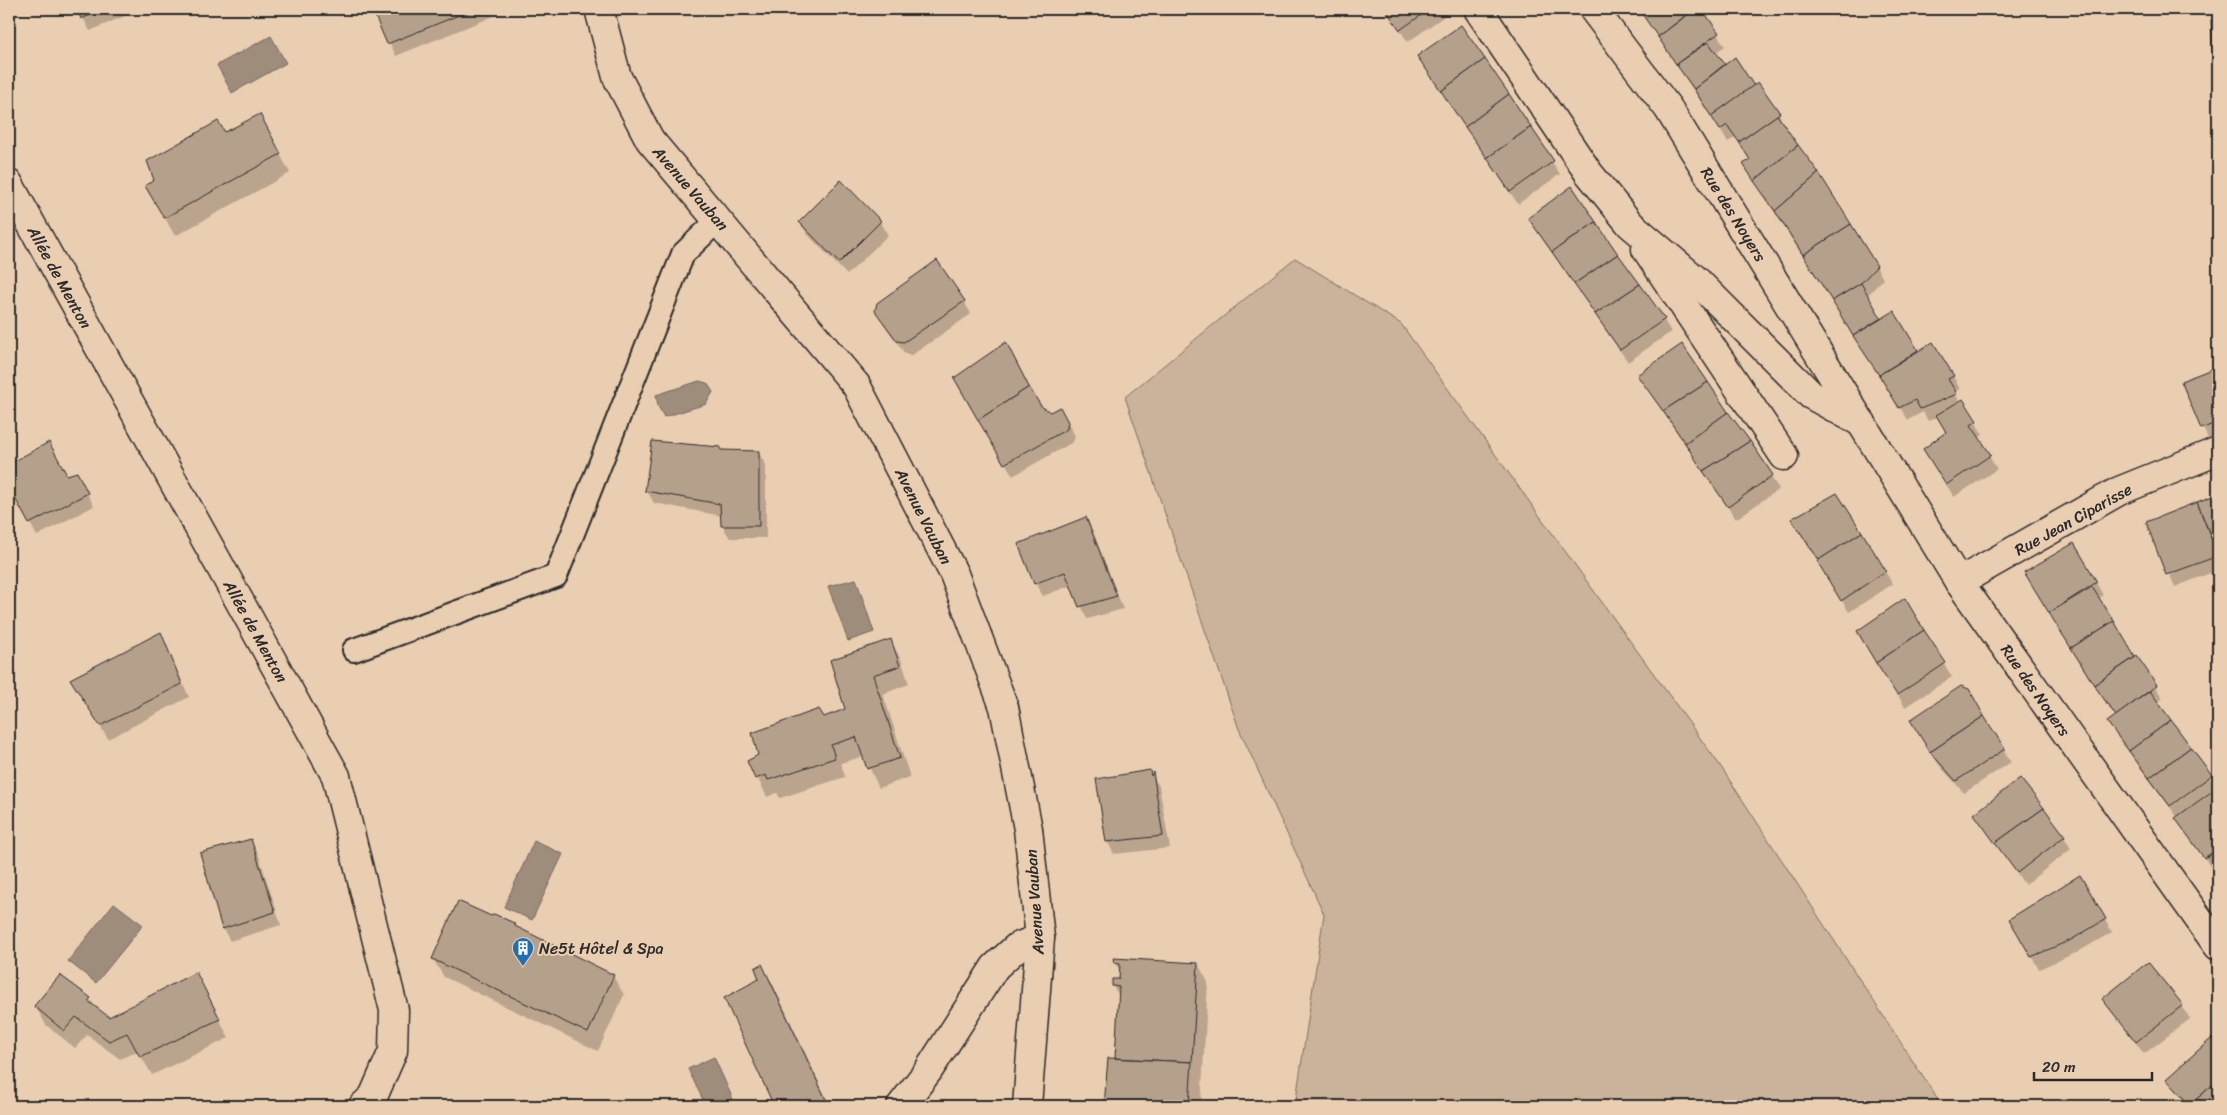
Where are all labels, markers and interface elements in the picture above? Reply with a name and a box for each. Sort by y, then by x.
street label: Avenue Vauban [644,138,736,238]
street label: Rue des Noyers [1693,161,1775,268]
street label: Allée de Menton [19,219,100,334]
street label: Avenue Vauban [886,462,961,570]
street label: Rue Jean Ciparisse [2009,475,2138,564]
street label: Allée de Menton [215,573,296,688]
street label: Rue des Noyers [1993,638,2079,743]
street label: Avenue Vauban [1016,848,1053,957]
place label: Ne5t Hôtel & Spa [539,934,663,963]
building icon: Ne5t Hôtel & Spa [511,936,535,967]
scale bar [2034,1050,2152,1082]
text: 20 m [2042,1054,2076,1080]

